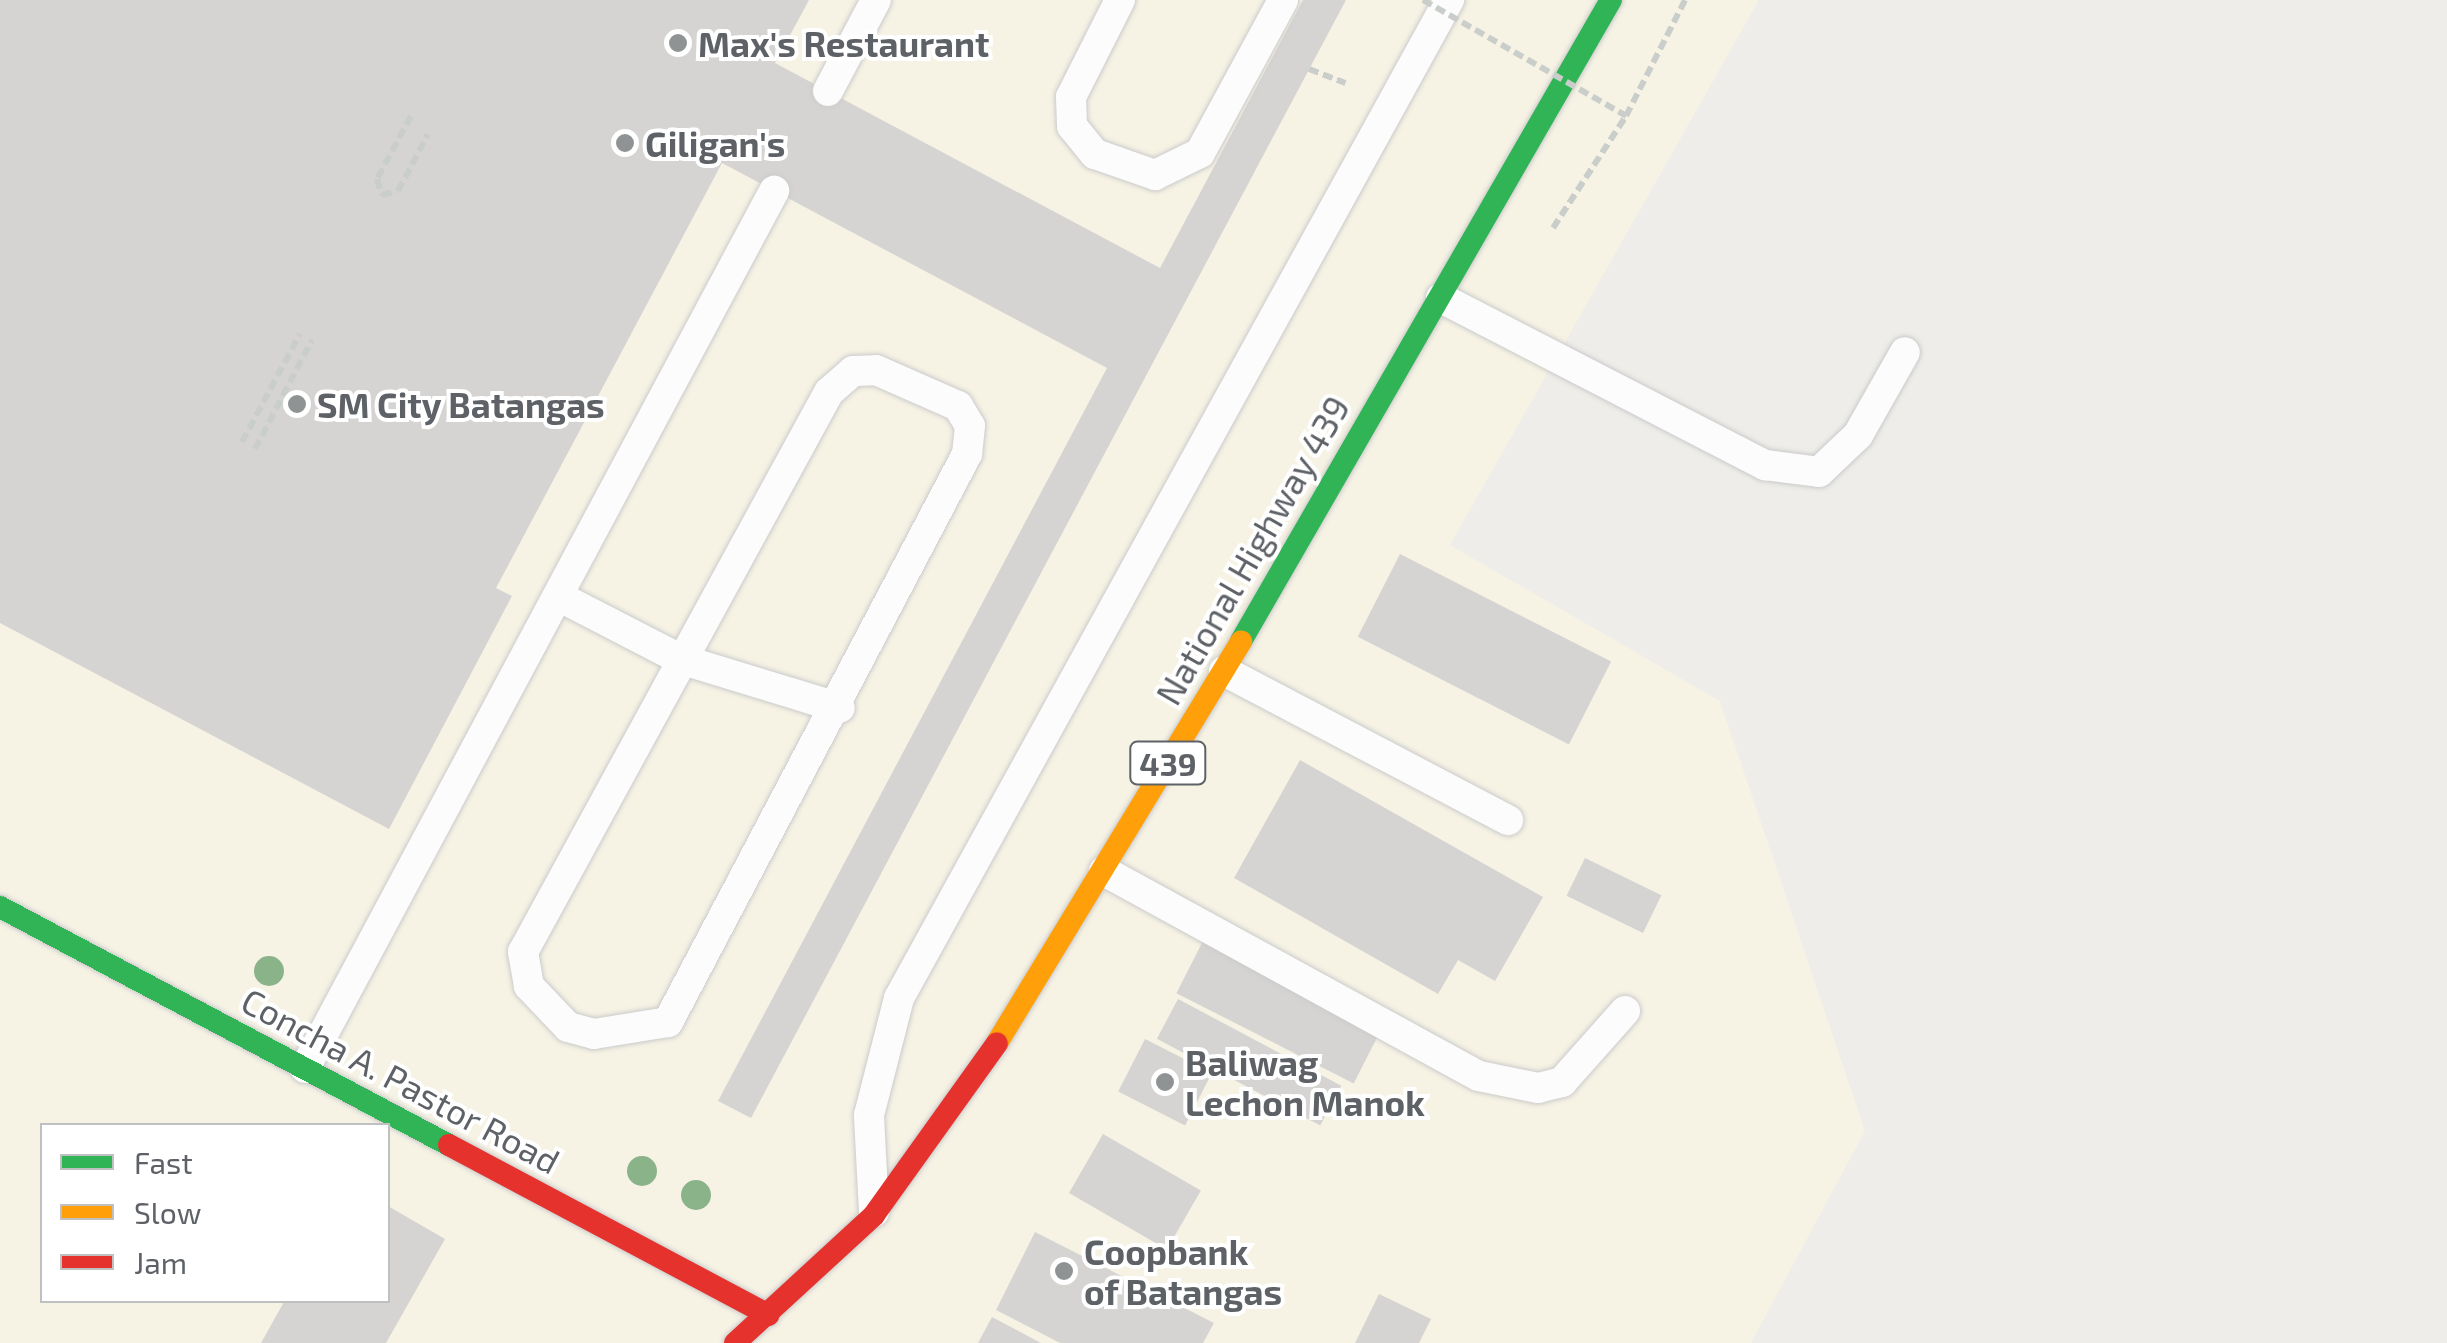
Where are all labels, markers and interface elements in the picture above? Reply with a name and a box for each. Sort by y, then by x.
place label: Max's Restaurant [698,22,989,64]
marker: Max's Restaurant [667,32,689,54]
place label: Giligan's [645,122,785,164]
marker: Giligan's [614,132,636,154]
place label: SM City Batangas [317,383,605,425]
street label: National Highway 439 [1146,388,1358,712]
marker: SM City Batangas [286,393,308,415]
road number: 439 [1128,736,1208,790]
street label: Concha A. Pastor Road [234,978,568,1182]
place label: Baliwag Lechon Manok [1185,1041,1425,1123]
marker: Baliwag Lechon Manok [1154,1071,1176,1093]
legend [40,1123,390,1303]
text: Fast [134,1144,193,1180]
text: Slow [134,1194,201,1230]
place label: Coopbank of Batangas [1084,1230,1283,1312]
text: Jam [134,1244,187,1280]
marker: Coopbank of Batangas [1053,1260,1075,1282]

